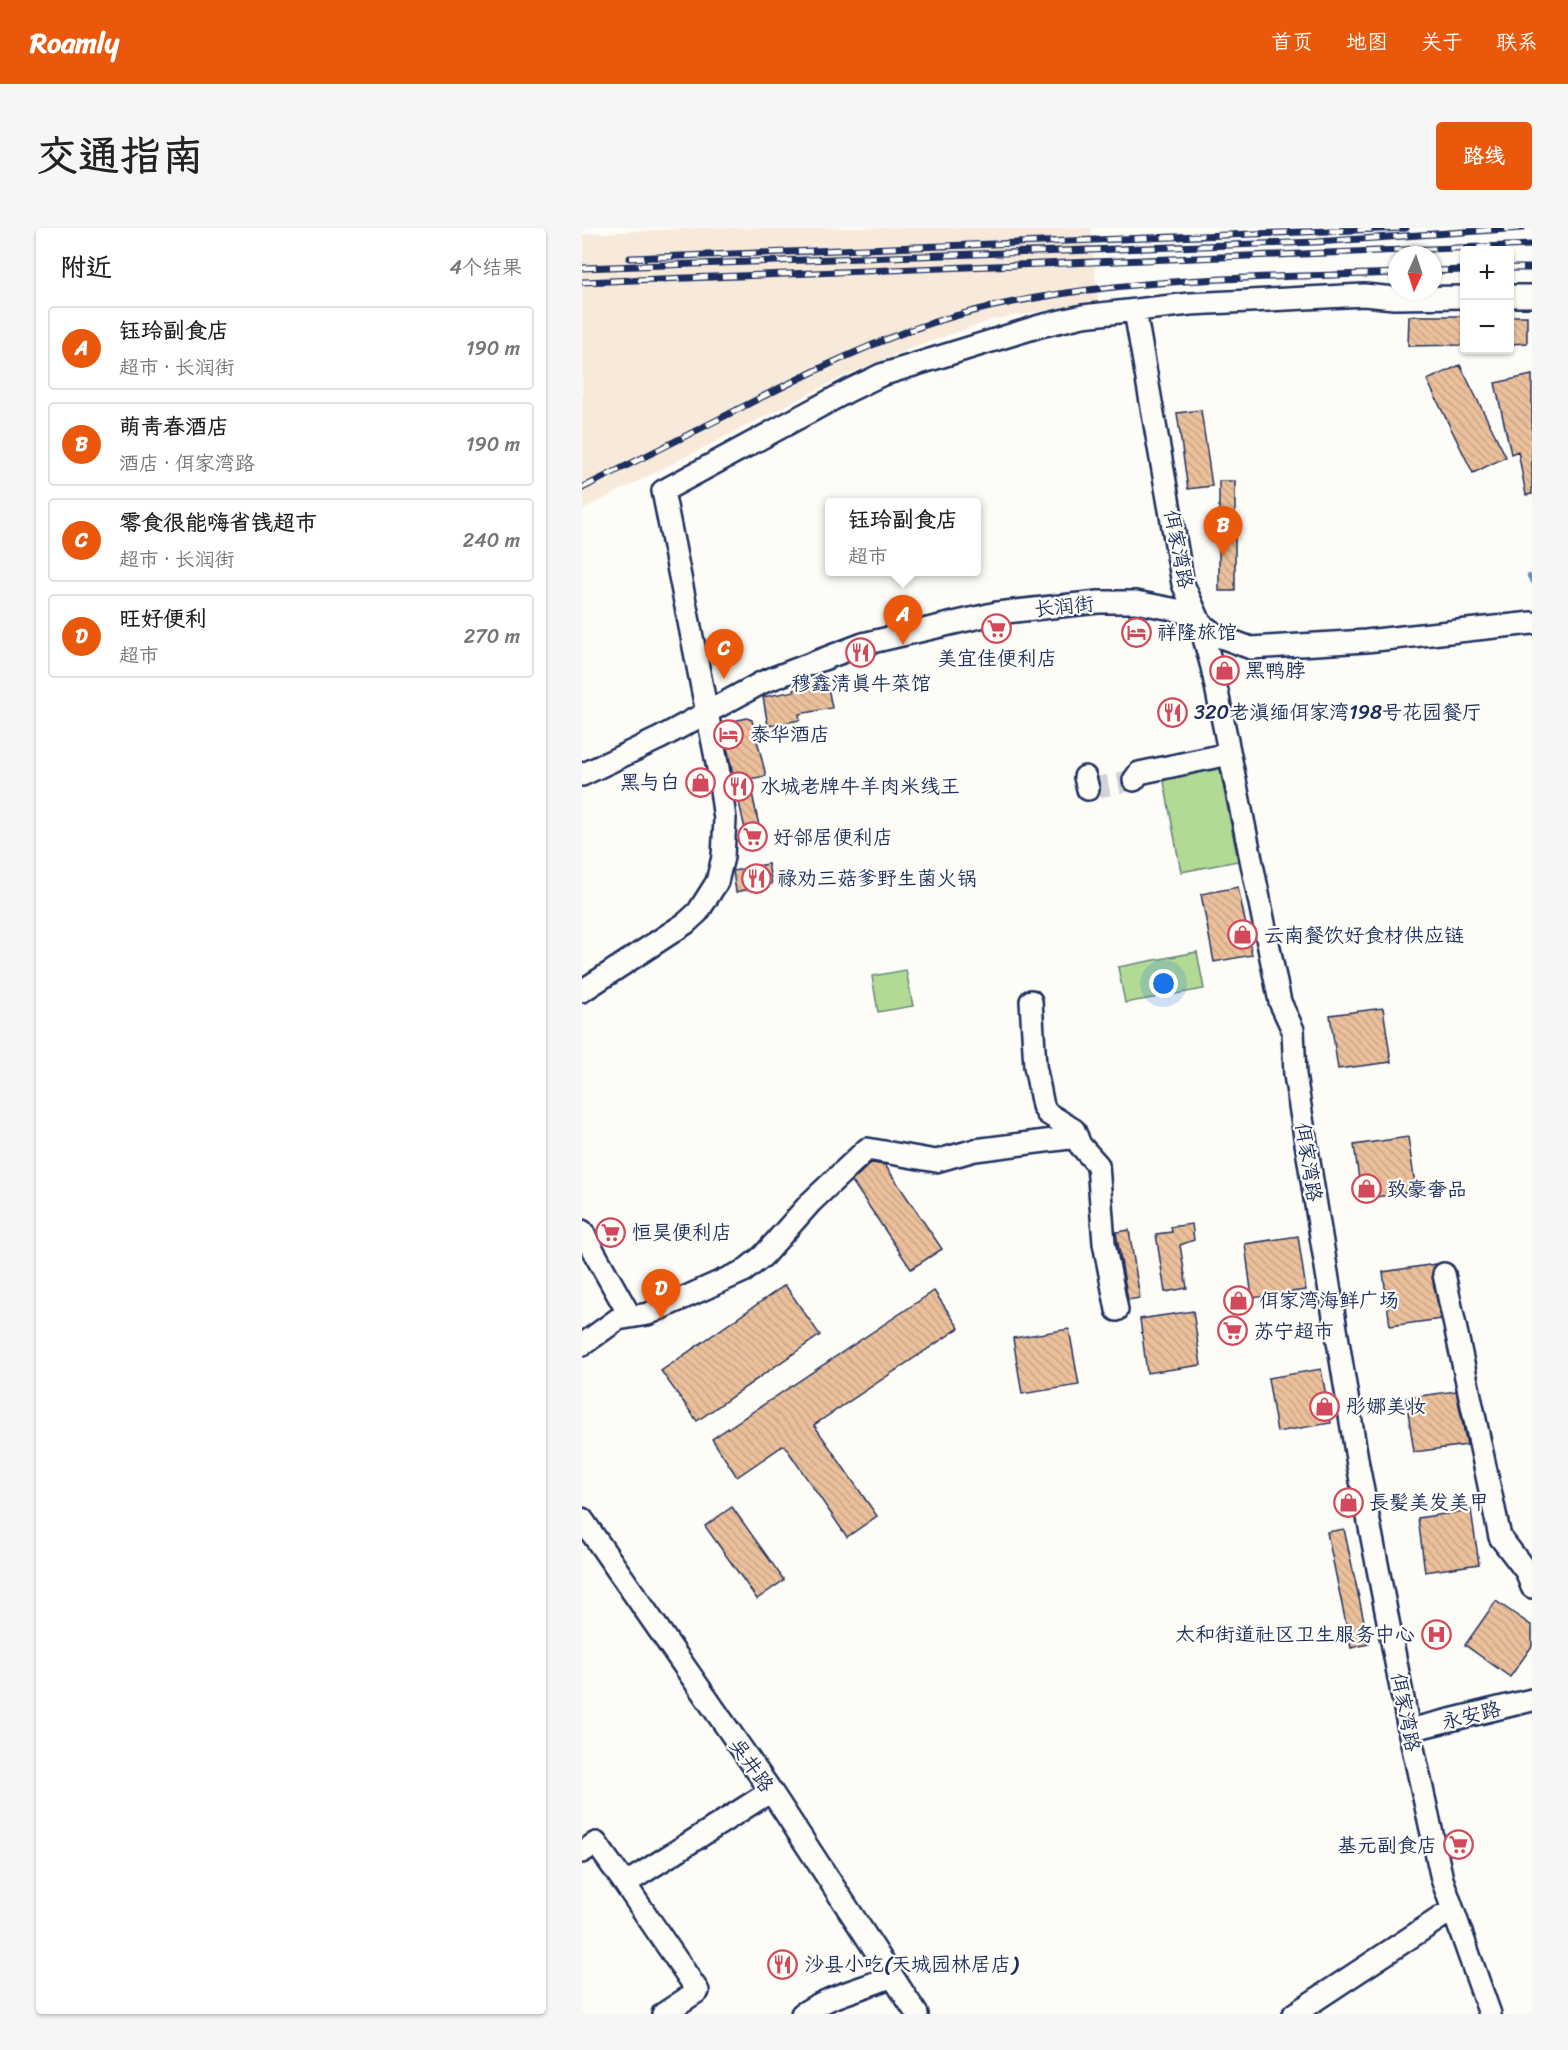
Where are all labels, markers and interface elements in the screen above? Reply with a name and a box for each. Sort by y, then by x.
text: Roamly [30,18,119,67]
text: 首页 [1271,23,1313,61]
text: 地图 [1346,23,1388,61]
text: 关于 [1421,23,1463,61]
text: 联系 [1496,23,1538,61]
text: 交通指南 [36,119,204,193]
button: 路线 [1436,122,1532,190]
text: 附近 [60,244,112,290]
north arrow [1388,246,1442,300]
map controls [1460,246,1514,354]
button: + [1460,246,1514,300]
text: 4个结果 [450,250,522,285]
button: − [1460,300,1514,354]
text: 钰玲副食店 [119,311,229,350]
text: A [75,331,88,366]
text: 190 m [466,331,520,366]
text: 超市 · 长润街 [119,350,235,385]
text: 萌青春酒店 [119,407,229,446]
text: B [75,427,88,462]
text: 190 m [466,427,520,462]
text: 酒店 · 佴家湾路 [119,446,255,481]
popup [825,498,981,576]
text: 钰玲副食店 [848,500,958,539]
text: 零食很能嗨省钱超市 [119,503,317,542]
street label: 佴家湾路 [1154,506,1204,593]
pin: B [1204,506,1242,556]
text: C [75,523,88,558]
text: 240 m [463,523,520,558]
text: 超市 [848,539,888,574]
text: 超市 · 长润街 [119,542,235,577]
street label: 长润街 [1032,586,1096,627]
pin: A [884,596,922,645]
text: 旺好便利 [119,599,207,638]
supermarket icon: 美宜佳便利店 [981,612,1013,644]
place label: 祥隆旅馆 [1157,615,1237,650]
hotel icon: 祥隆旅馆 [1120,616,1152,648]
text: D [76,619,87,654]
text: 270 m [464,619,520,654]
pin: C [704,630,744,679]
restaurant icon: 穆鑫清真牛菜馆 [845,637,877,669]
text: 超市 [119,638,159,673]
place label: 美宜佳便利店 [937,641,1057,676]
place label: 黑鸭脖 [1245,653,1305,688]
shop icon: 黑鸭脖 [1208,654,1240,686]
place label: 穆鑫清真牛菜馆 [791,666,931,701]
place label: 320老滇缅佴家湾198号花园餐厅 [1194,695,1482,730]
restaurant icon: 320老滇缅佴家湾198号花园餐厅 [1157,696,1189,728]
place label: 泰华酒店 [750,717,830,752]
hotel icon: 泰华酒店 [713,718,745,750]
place label: 黑与白 [620,765,680,800]
shop icon: 黑与白 [685,766,717,798]
place label: 水城老牌牛羊肉米线王 [760,769,960,804]
restaurant icon: 水城老牌牛羊肉米线王 [723,770,755,802]
place label: 好邻居便利店 [773,820,893,855]
supermarket icon: 好邻居便利店 [736,821,768,853]
place label: 禄劝三菇爹野生菌火锅 [777,861,977,896]
restaurant icon: 禄劝三菇爹野生菌火锅 [740,862,772,894]
place label: 云南餐饮好食材供应链 [1264,918,1464,953]
shop icon: 云南餐饮好食材供应链 [1227,919,1259,951]
your location [1149,969,1178,998]
street label: 佴家湾路 [1285,1120,1332,1205]
place label: 致豪奢品 [1387,1172,1467,1207]
shop icon: 致豪奢品 [1350,1173,1382,1205]
place label: 恒昊便利店 [632,1215,732,1250]
supermarket icon: 恒昊便利店 [595,1216,627,1248]
pin: D [642,1270,680,1319]
place label: 佴家湾海鲜广场 [1259,1283,1399,1318]
shop icon: 佴家湾海鲜广场 [1222,1284,1254,1316]
place label: 苏宁超市 [1254,1314,1334,1349]
supermarket icon: 苏宁超市 [1217,1315,1249,1347]
place label: 彤娜美妆 [1346,1389,1426,1424]
shop icon: 彤娜美妆 [1309,1390,1341,1422]
place label: 長髪美发美甲 [1369,1485,1489,1520]
shop icon: 長髪美发美甲 [1332,1486,1364,1518]
place label: 太和街道社区卫生服务中心 [1175,1617,1415,1652]
hospital icon: 太和街道社区卫生服务中心 [1420,1618,1452,1650]
street label: 佴家湾路 [1381,1669,1431,1756]
street label: 永安路 [1438,1691,1505,1740]
street label: 吴井路 [720,1731,784,1801]
place label: 基元副食店 [1337,1828,1437,1863]
supermarket icon: 基元副食店 [1442,1829,1474,1861]
place label: 沙县小吃(天城园林居店) [804,1947,1019,1982]
restaurant icon: 沙县小吃(天城园林居店) [767,1948,799,1980]

